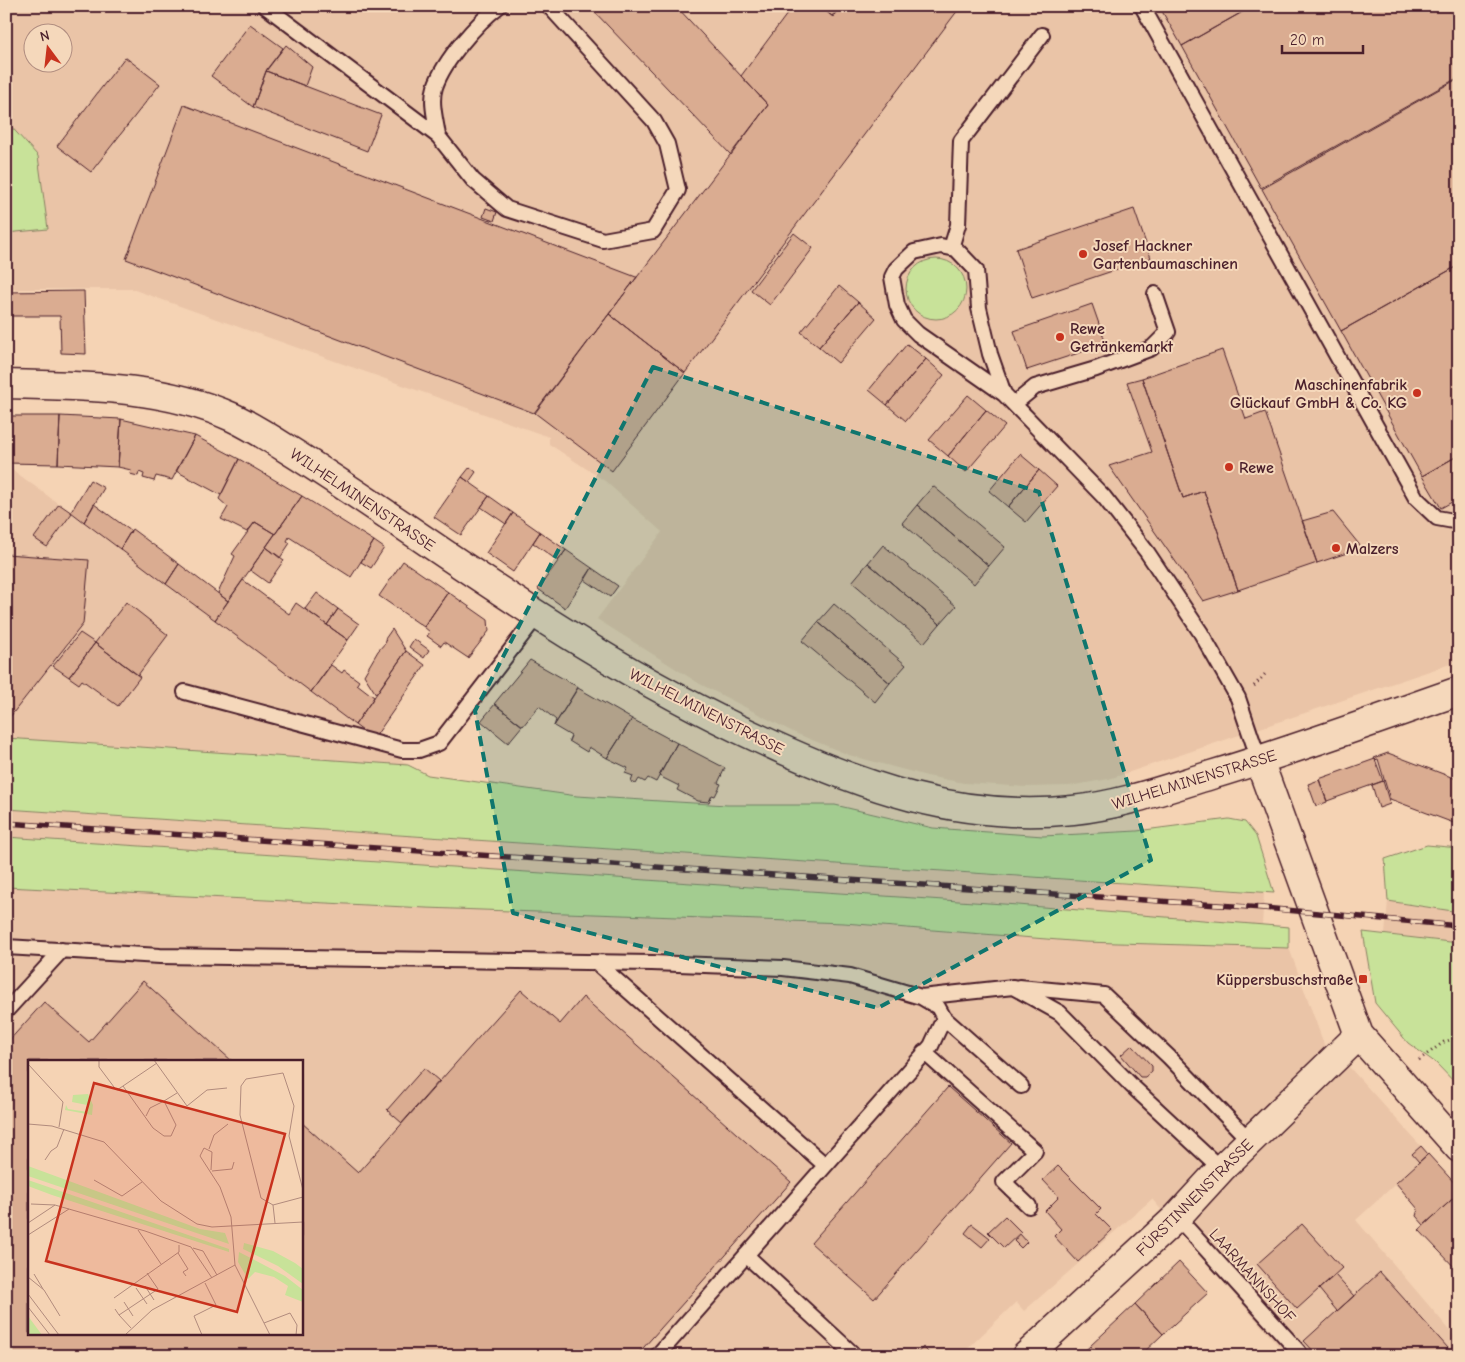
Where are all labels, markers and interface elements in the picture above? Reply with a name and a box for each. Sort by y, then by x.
north arrow [22,22,72,72]
scale bar [1282,22,1364,54]
text: N [38,27,51,45]
text: 20 m [1290,31,1324,49]
place label: Josef Hackner Gartenbaumaschinen [1093,237,1238,273]
marker: Josef Hackner Gartenbaumaschinen [1077,248,1089,260]
place label: Rewe Getränkemarkt [1070,320,1174,356]
marker: Rewe Getränkemarkt [1054,331,1066,343]
place label: Maschinenfabrik Glückauf GmbH & Co. KG [1230,376,1407,412]
marker: Maschinenfabrik Glückauf GmbH & Co. KG [1411,387,1423,399]
street label: WILHELMINENSTRASSE [286,445,439,555]
place label: Rewe [1239,459,1274,477]
marker: Rewe [1223,461,1235,473]
place label: Malzers [1346,540,1399,558]
marker: Malzers [1330,542,1342,554]
street label: WILHELMINENSTRASSE [626,665,787,759]
street label: WILHELMINENSTRASSE [1110,746,1279,814]
place label: Küppersbuschstraße [1216,971,1353,989]
marker: Küppersbuschstraße [1357,973,1369,985]
inset map [28,1060,302,1334]
street label: FÜRSTINNENSTRASSE [1133,1135,1257,1260]
street label: LAARMANNSHOF [1205,1225,1300,1327]

